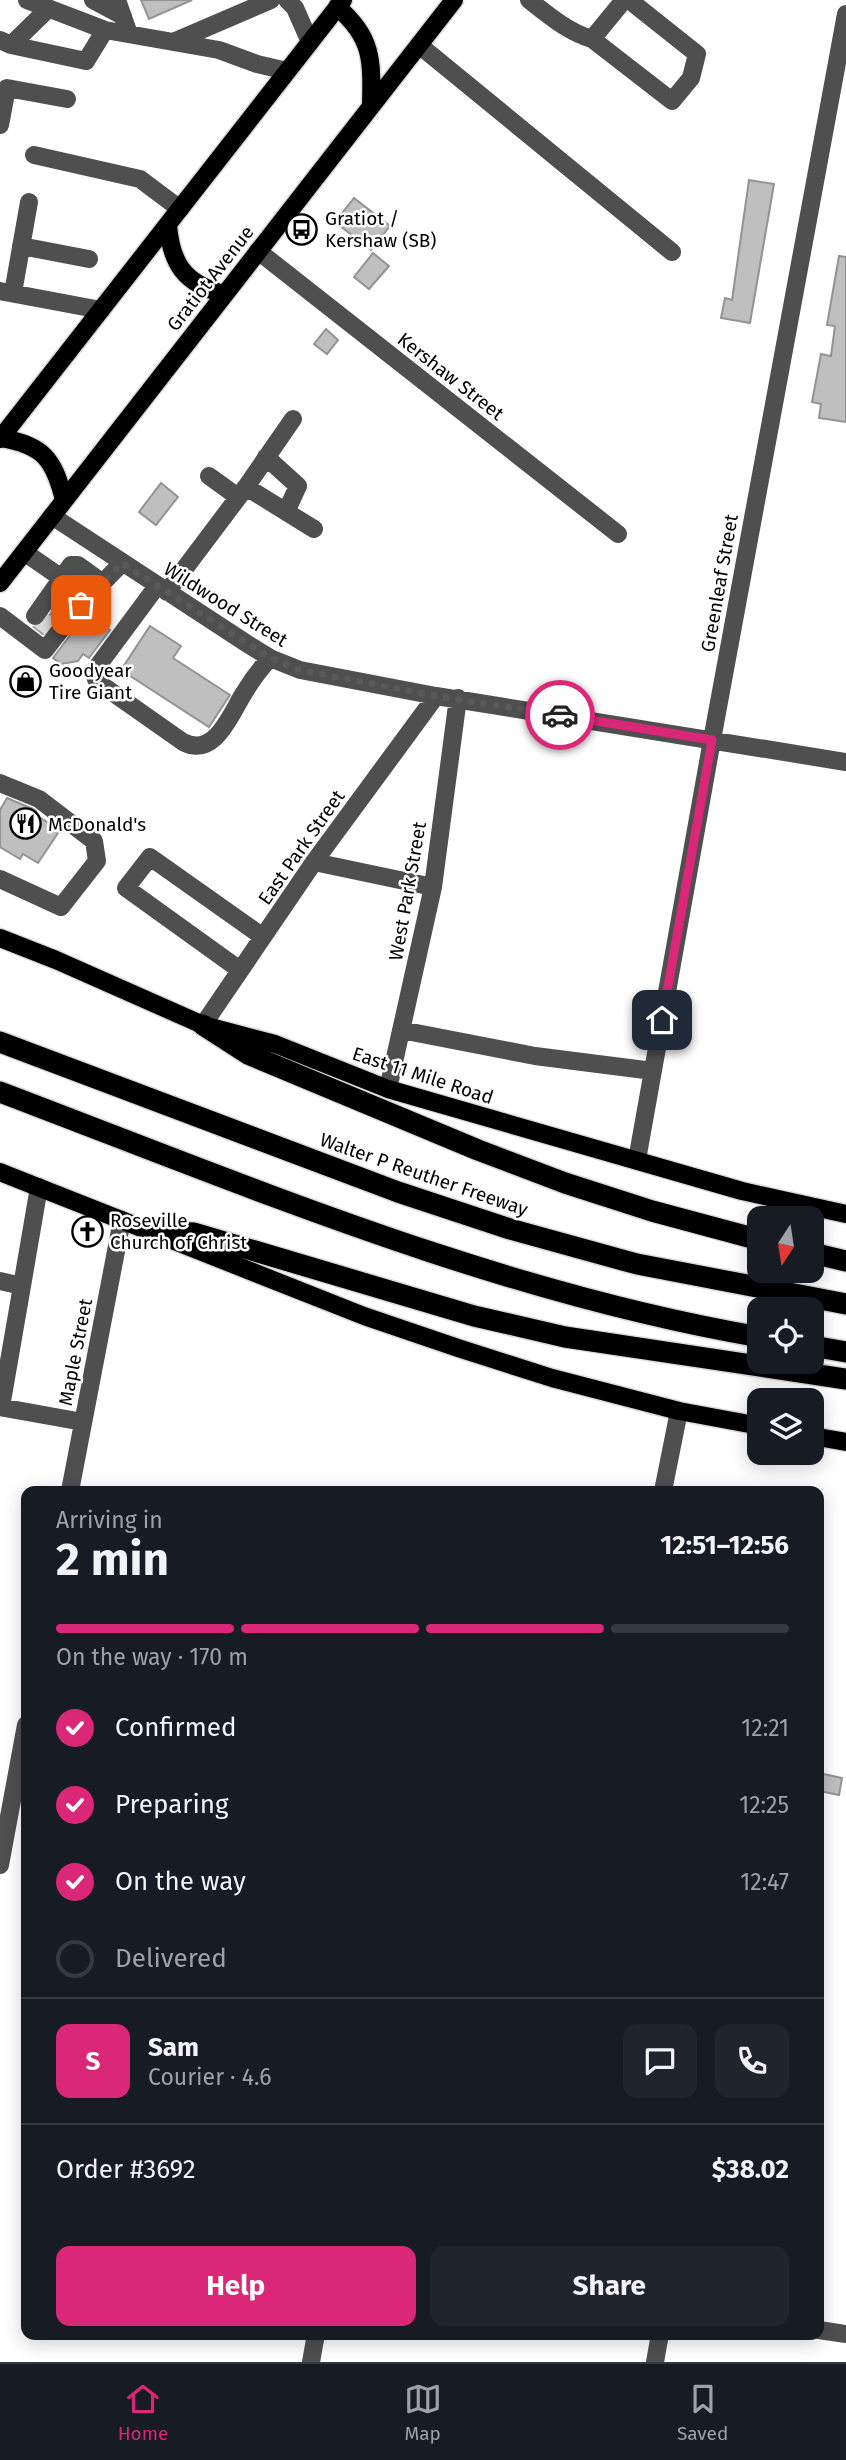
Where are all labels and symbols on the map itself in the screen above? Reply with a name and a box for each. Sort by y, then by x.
place label: Gratiot / Kershaw (SB) [325,207,436,252]
bus stop icon: Gratiot / Kershaw (SB) [285,212,319,246]
street label: Gratiot Avenue [162,221,259,336]
street label: Kershaw Street [393,328,509,425]
street label: Greenleaf Street [696,512,743,654]
street label: Wildwood Street [160,557,292,652]
pin [51,575,111,635]
place label: Goodyear Tire Giant [49,659,132,704]
shop icon: Goodyear Tire Giant [9,664,43,698]
courier [525,680,595,750]
street label: East Park Street [253,785,350,909]
restaurant icon: McDonald's [8,807,42,841]
place label: McDonald's [48,813,146,836]
street label: West Park Street [384,820,431,962]
pin [632,990,692,1050]
street label: East 11 Mile Road [349,1042,496,1109]
street label: Walter P Reuther Freeway [317,1128,531,1221]
north arrow [747,1206,824,1283]
place label: Roseville Church of Christ [110,1209,247,1254]
church icon: Roseville Church of Christ [70,1214,104,1248]
street label: Maple Street [54,1296,97,1408]

